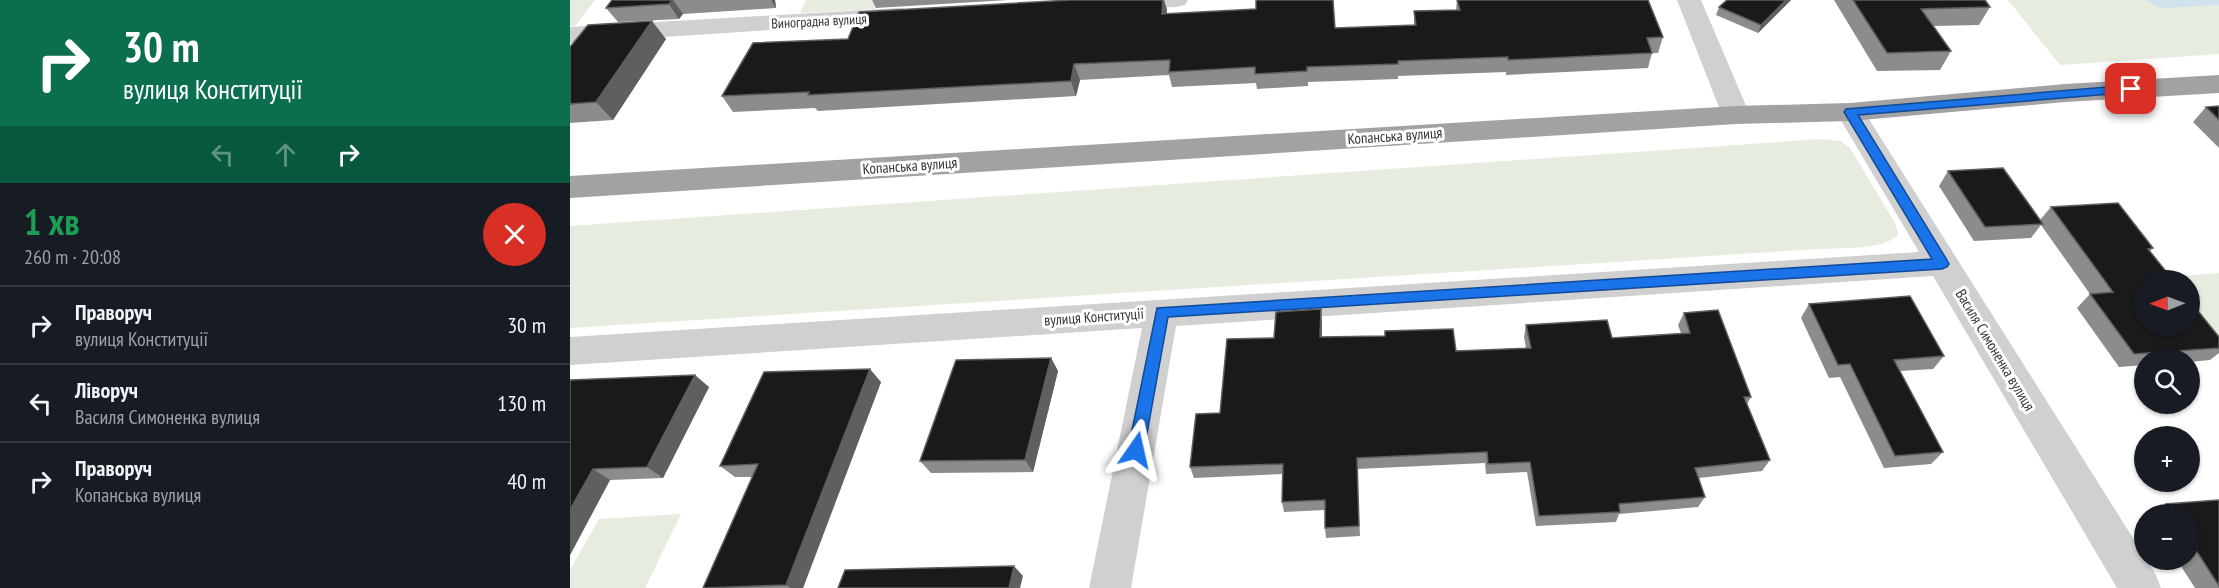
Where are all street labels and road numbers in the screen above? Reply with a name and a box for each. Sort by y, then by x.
street label: Виноградна вулиця [771,10,867,32]
street label: Копанська вулиця [1347,123,1443,148]
street label: Копанська вулиця [862,153,958,178]
street label: Василя Симоненка вулиця [1952,285,2039,414]
street label: вулиця Конституції [1044,304,1145,329]

